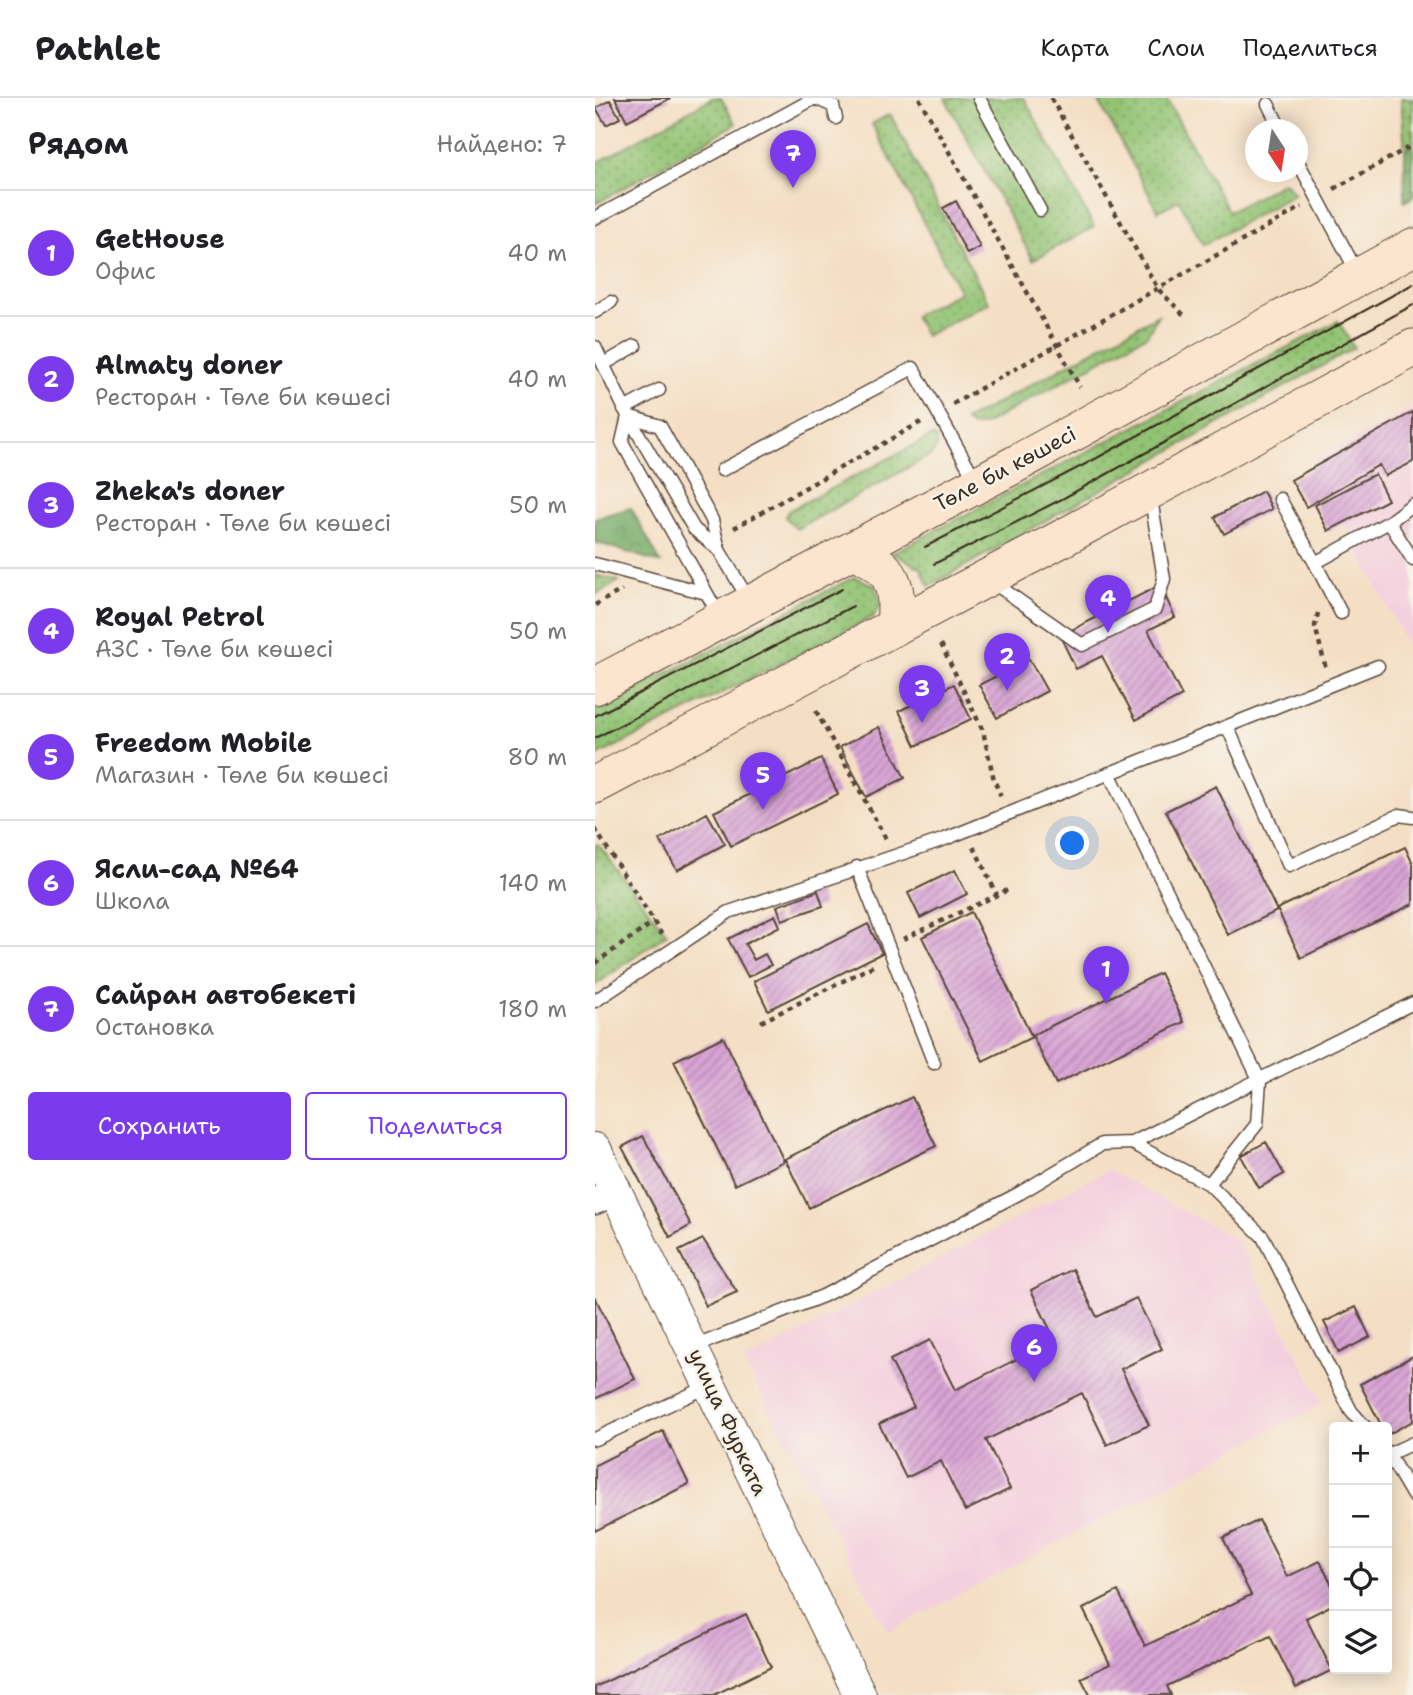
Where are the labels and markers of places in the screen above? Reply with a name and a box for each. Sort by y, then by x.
pin: 7 [770,130,816,188]
pin: 4 [1085,575,1131,633]
pin: 2 [984,633,1030,691]
pin: 3 [899,665,945,723]
pin: 5 [740,752,786,810]
pin: 1 [1083,946,1129,1004]
pin: 6 [1011,1324,1057,1382]

